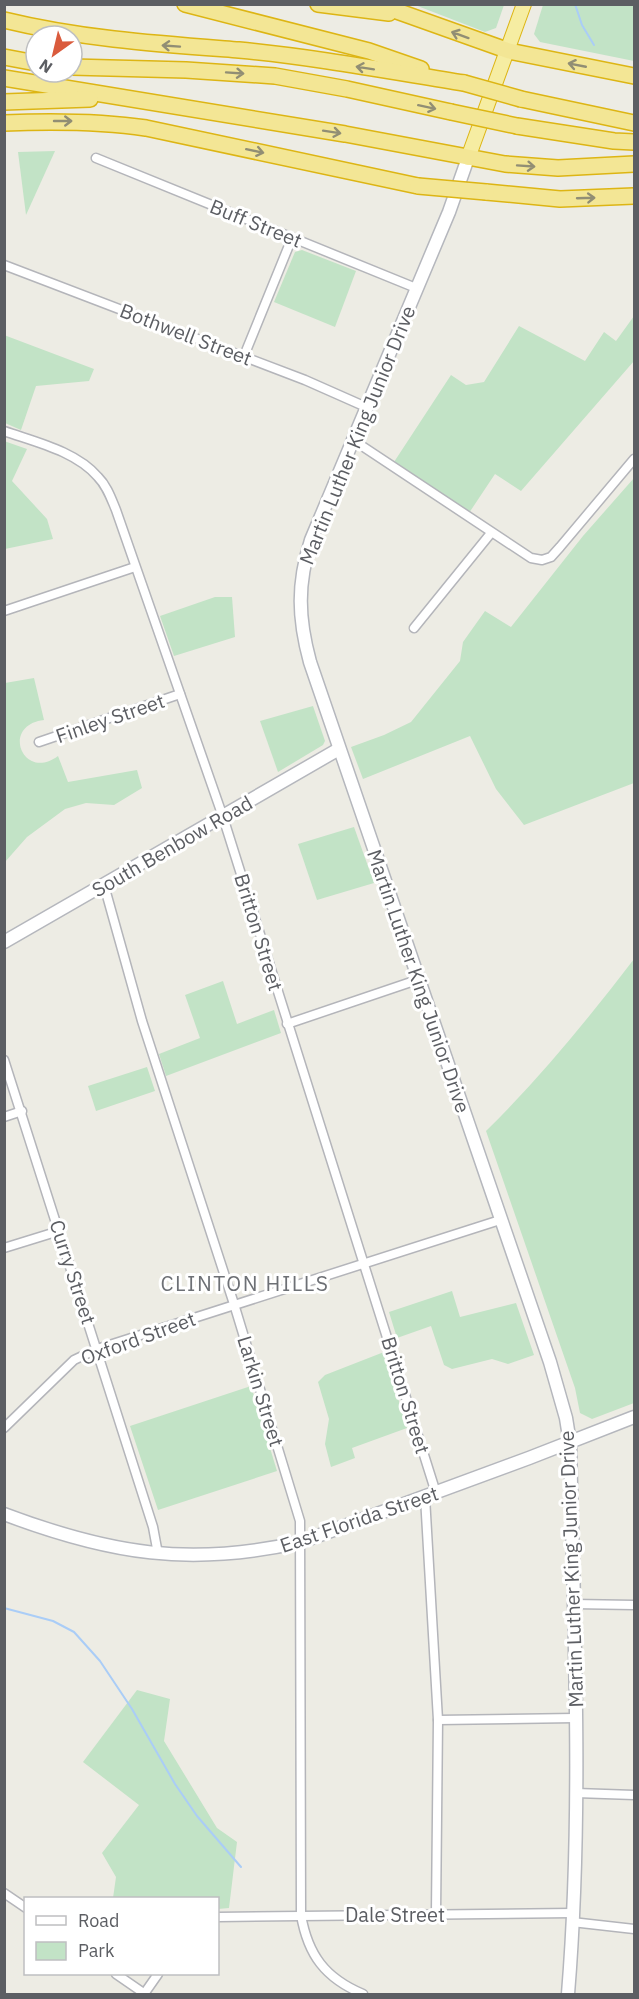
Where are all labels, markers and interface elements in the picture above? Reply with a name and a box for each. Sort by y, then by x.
north arrow [24,24,84,84]
one-way arrow [451,28,470,39]
one-way arrow [162,40,182,51]
text: N [35,55,56,78]
one-way arrow [568,59,587,70]
one-way arrow [355,62,375,73]
one-way arrow [225,68,245,79]
one-way arrow [417,101,436,113]
one-way arrow [52,115,72,127]
one-way arrow [322,127,342,138]
one-way arrow [245,145,264,157]
one-way arrow [516,160,535,171]
street label: Buff Street [206,192,306,254]
one-way arrow [575,192,595,204]
street label: Bothwell Street [116,296,256,372]
street label: Martin Luther King Junior Drive [293,302,421,568]
street label: Finley Street [52,687,168,749]
street label: South Benbow Road [87,789,257,903]
street label: Martin Luther King Junior Drive [361,846,477,1116]
street label: Britton Street [228,870,290,994]
street label: Curry Street [43,1216,103,1328]
district label: CLINTON HILLS [160,1269,330,1297]
street label: Oxford Street [77,1305,199,1371]
street label: Larkin Street [231,1332,291,1450]
street label: Britton Street [375,1333,437,1457]
street label: Martin Luther King Junior Drive [553,1430,589,1708]
street label: East Florida Street [276,1479,442,1559]
legend [24,1897,219,1975]
street label: Dale Street [345,1901,445,1928]
text: Road [78,1909,119,1932]
text: Park [78,1939,115,1962]

